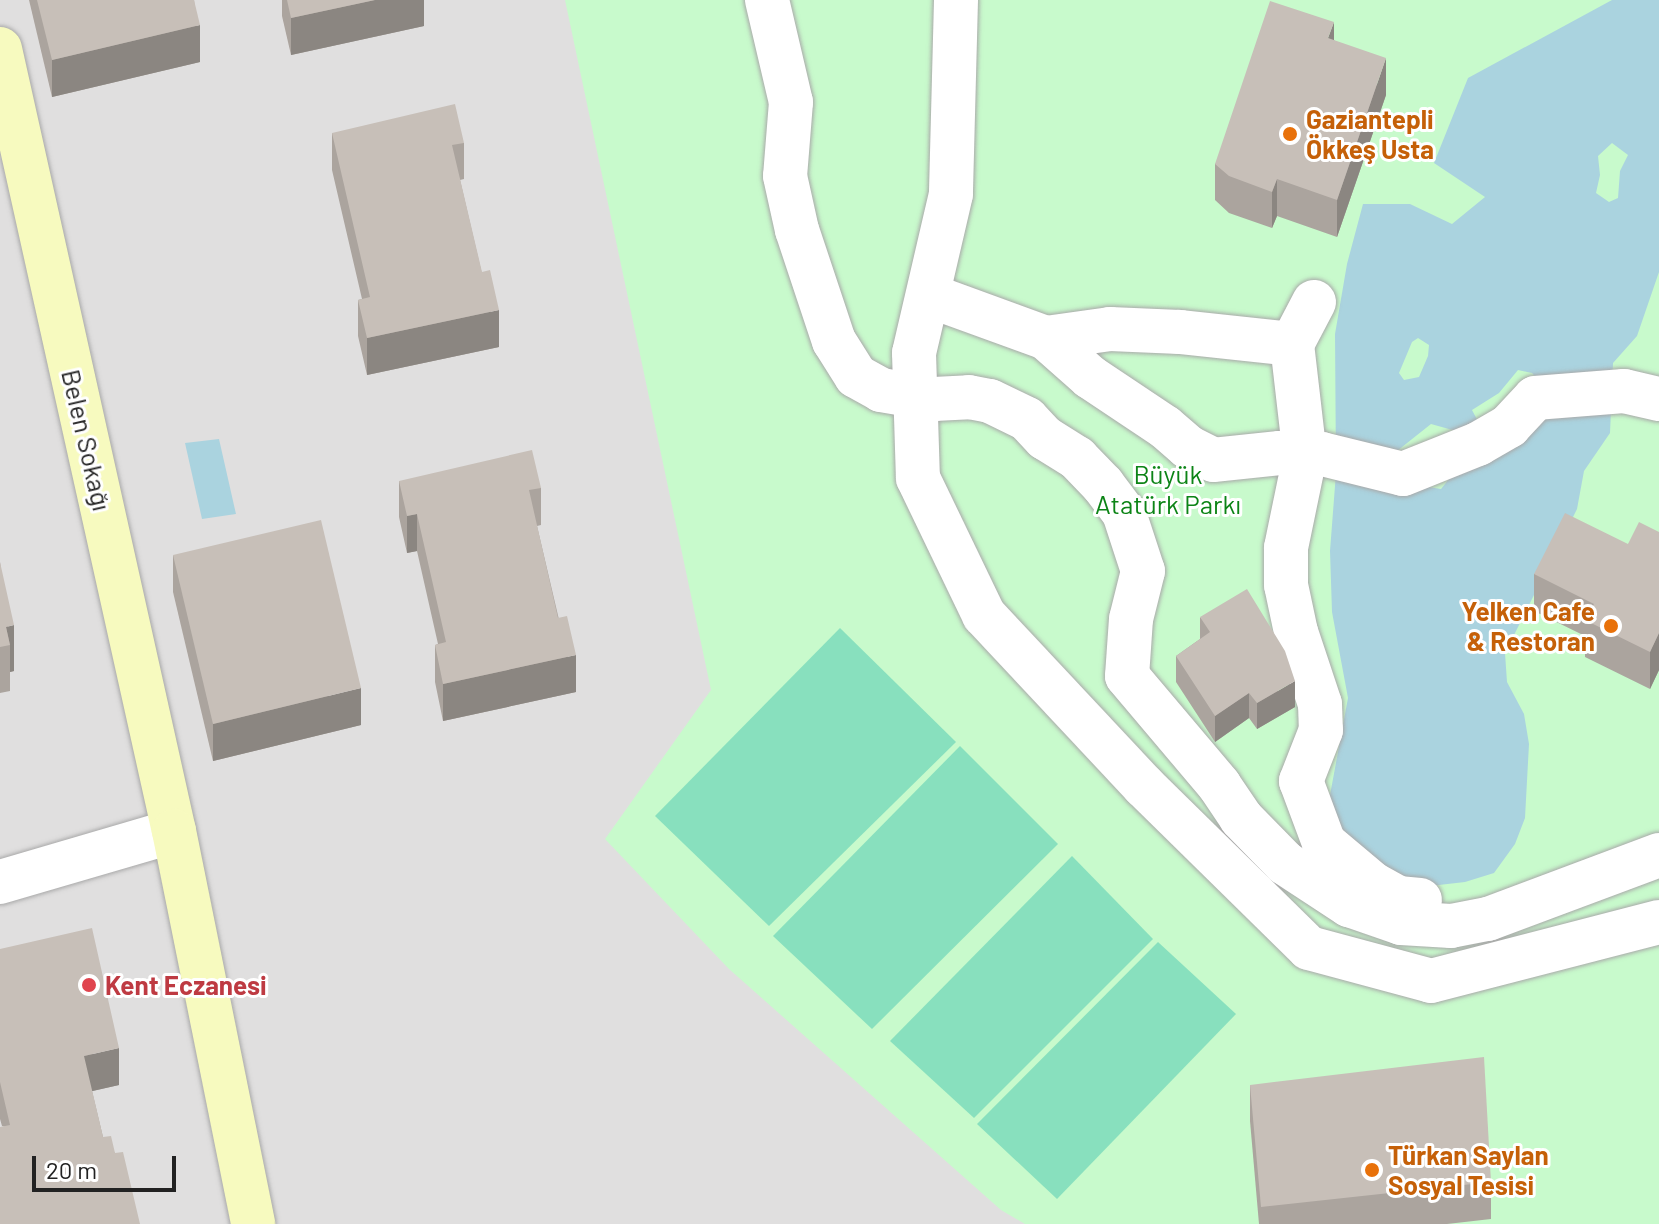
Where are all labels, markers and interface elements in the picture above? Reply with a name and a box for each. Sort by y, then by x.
place label: Gaziantepli Ökkeş Usta [1306,103,1434,164]
marker: Gaziantepli Ökkeş Usta [1281,125,1299,143]
street label: Belen Sokağı [56,366,118,514]
park label: Büyük Atatürk Parkı [1095,458,1241,520]
place label: Yelken Cafe & Restoran [1462,595,1595,656]
marker: Yelken Cafe & Restoran [1602,617,1620,635]
place label: Kent Eczanesi [105,969,267,1001]
marker: Kent Eczanesi [80,976,98,994]
place label: Türkan Saylan Sosyal Tesisi [1388,1139,1549,1200]
scale bar [36,1140,180,1190]
text: 20 m [46,1155,97,1184]
marker: Türkan Saylan Sosyal Tesisi [1363,1161,1381,1179]

